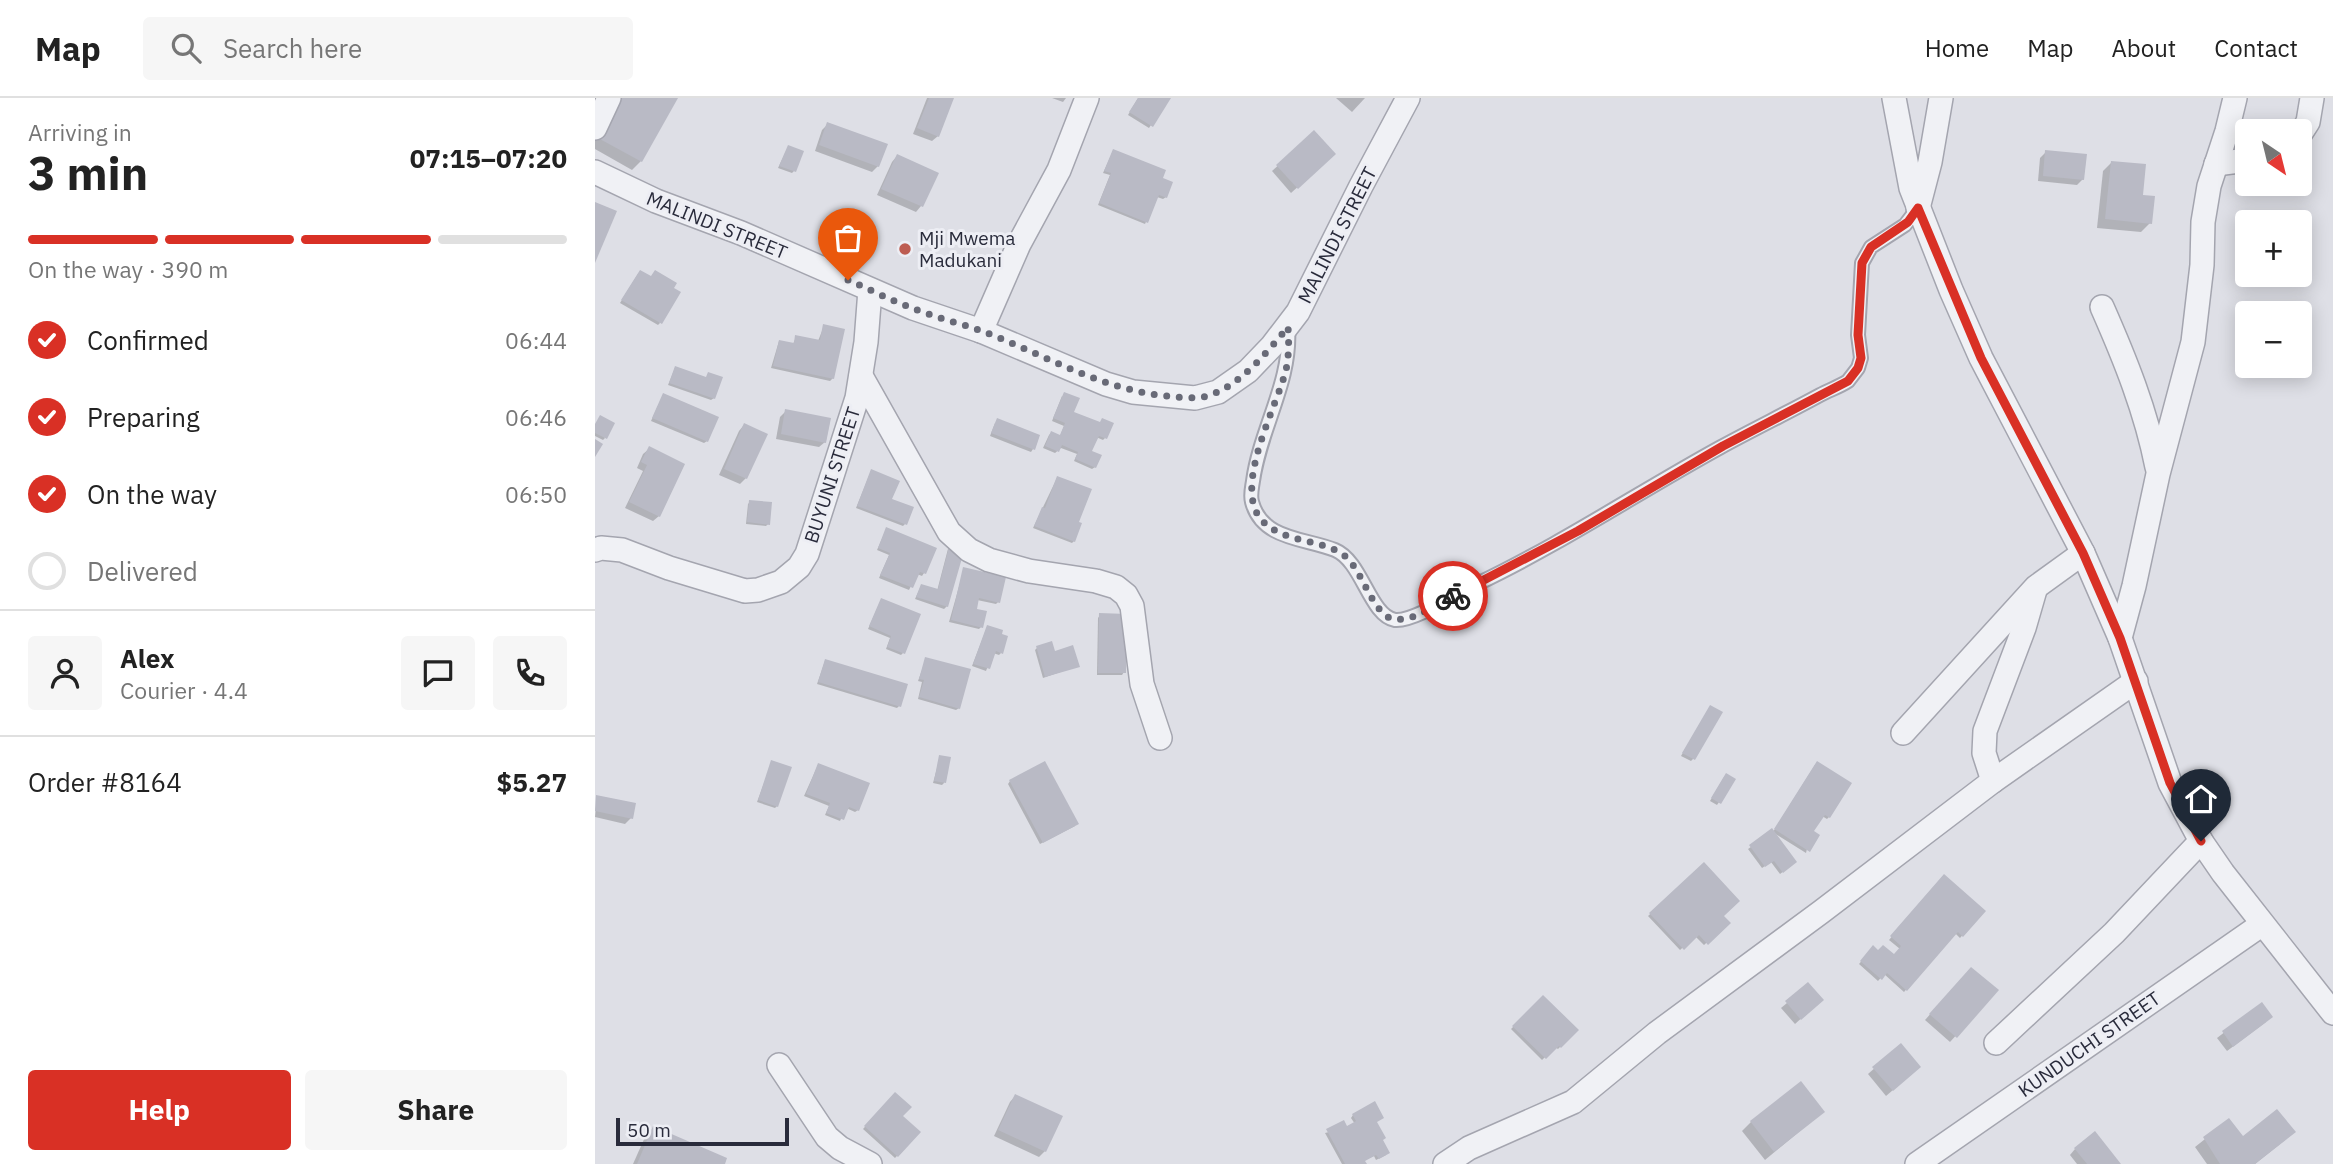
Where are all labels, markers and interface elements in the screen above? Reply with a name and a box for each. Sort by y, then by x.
search box [143,17,633,80]
text: Map [35,27,101,70]
icon: search [167,29,205,67]
text: Search here [223,31,362,65]
text: Home [1925,32,1989,64]
text: Map [2027,32,2073,64]
text: About [2111,32,2176,64]
text: Contact [2214,32,2298,64]
text: Arriving in [28,117,132,147]
north arrow [2235,119,2312,196]
map controls [2235,119,2312,378]
text: 07:15–07:20 [410,141,567,175]
text: 3 min [28,143,148,203]
street label: MALINDI STREET [1292,163,1382,307]
street label: MALINDI STREET [643,186,791,264]
pin [818,208,878,280]
button: + [2235,210,2312,287]
icon: bag [829,219,867,257]
place label: Mji Mwema Madukani [919,226,1016,272]
marker: Mji Mwema Madukani [897,241,913,257]
text: On the way · 390 m [28,254,228,284]
button: − [2235,301,2312,378]
icon: check [28,321,66,359]
text: Confirmed [87,323,209,357]
text: 06:44 [505,325,567,355]
icon: check [28,398,66,436]
text: Preparing [87,400,200,434]
text: 06:46 [505,402,567,432]
street label: BUYUNI STREET [799,404,865,546]
icon: check [28,475,66,513]
text: On the way [87,477,217,511]
text: 06:50 [505,479,567,509]
text: Delivered [87,554,198,588]
courier [1418,561,1488,631]
icon: bike [1434,577,1472,615]
button: person [28,636,102,710]
button: chat [401,636,475,710]
button: phone [493,636,567,710]
text: Alex [120,641,174,675]
text: Courier · 4.4 [120,675,248,705]
text: Order #8164 [28,765,182,799]
text: $5.27 [497,765,567,799]
pin [2171,769,2231,841]
icon: home [2182,780,2220,818]
street label: KUNDUCHI STREET [2013,986,2165,1102]
button: Help [28,1070,291,1150]
button: Share [305,1070,567,1150]
scale bar [616,1115,789,1147]
text: 50 m [627,1118,671,1142]

